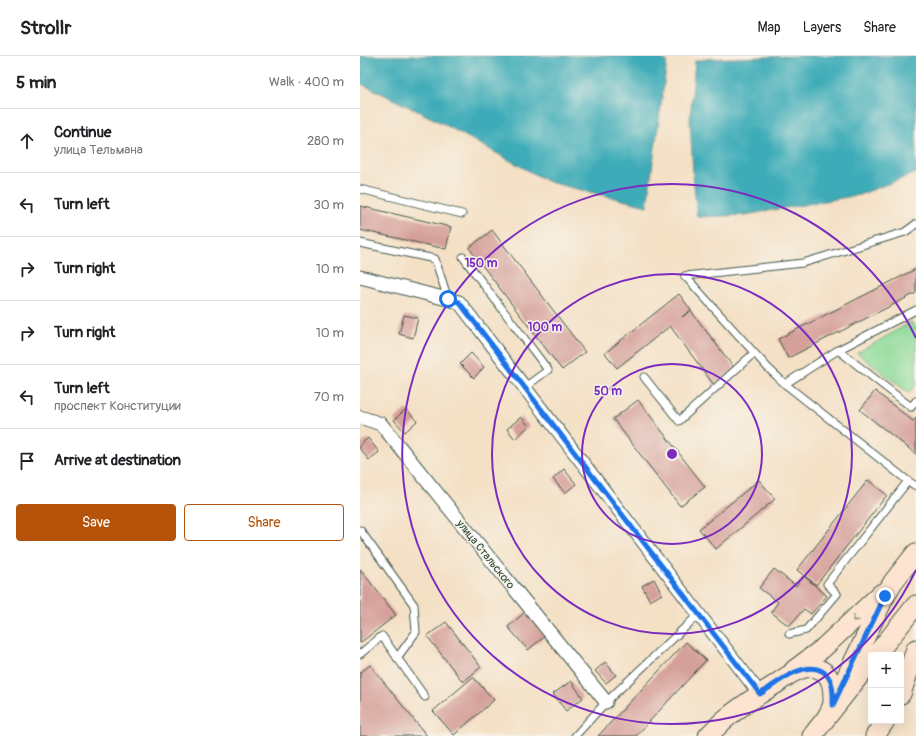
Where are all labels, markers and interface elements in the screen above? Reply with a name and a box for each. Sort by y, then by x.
text: Strollr [20,16,71,40]
text: Map [758,19,781,36]
text: Layers [803,19,841,36]
text: Share [863,19,896,36]
text: 5 min [16,72,56,93]
text: Walk · 400 m [269,74,344,90]
text: Continue [54,123,112,142]
icon: ahead [16,130,38,152]
text: 280 m [307,133,344,149]
text: улица Тельмана [54,142,143,158]
icon: left [16,194,38,216]
text: Turn left [54,195,110,214]
text: 30 m [314,197,344,213]
text: 150 m [465,256,498,271]
icon: right [16,258,38,280]
text: Turn right [54,259,115,278]
text: 10 m [316,261,344,277]
route start [439,290,457,308]
text: 100 m [528,320,563,335]
icon: right [16,322,38,344]
text: Turn right [54,323,115,342]
text: 10 m [316,325,344,341]
text: Turn left [54,379,110,398]
text: 50 m [594,384,622,399]
icon: left [16,386,38,408]
text: 70 m [314,389,344,405]
text: проспект Конституции [54,398,181,414]
centre of rings [665,447,679,461]
icon: arrive [16,450,38,472]
text: Arrive at destination [54,451,181,470]
button: Save [16,504,176,541]
button: Share [184,504,344,541]
street label: улица Стальского [453,516,517,591]
route end [876,587,894,605]
one-way arrow [852,614,859,621]
map controls [868,652,904,724]
button: + [868,652,904,688]
button: − [868,688,904,724]

